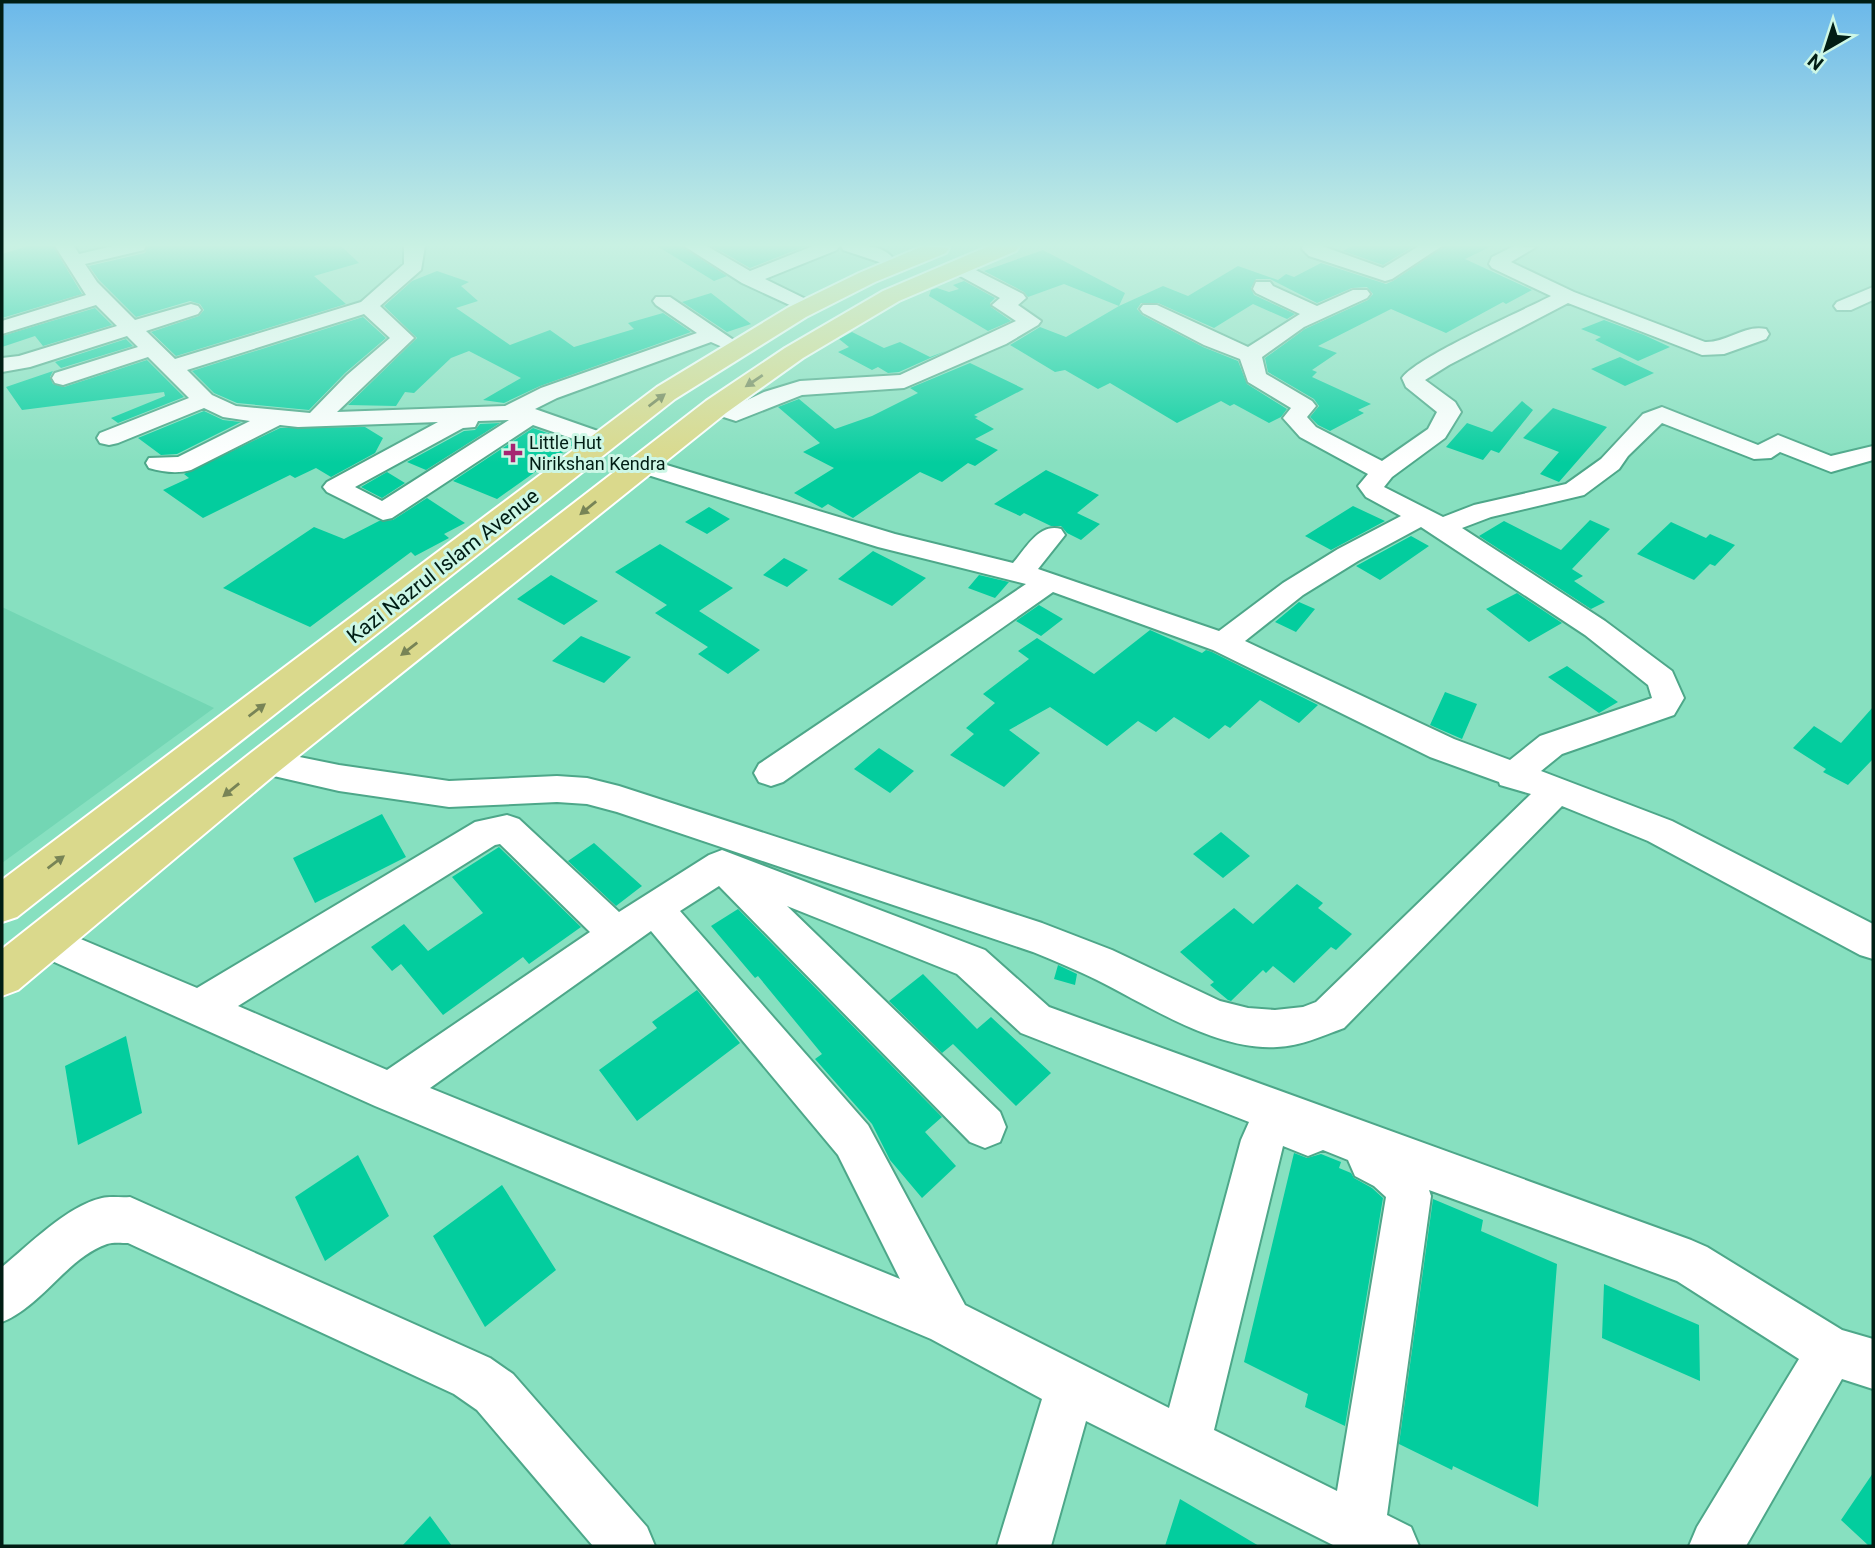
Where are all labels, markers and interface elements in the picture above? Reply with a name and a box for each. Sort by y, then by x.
north arrow [1791,14,1861,84]
text: N [1803,49,1828,75]
one-way arrow [745,374,763,388]
one-way arrow [648,393,666,408]
place label: Little Hut Nirikshan Kendra [529,432,665,474]
marker: Little Hut Nirikshan Kendra [503,443,523,463]
street label: Kazi Nazrul Islam Avenue [342,484,544,648]
one-way arrow [579,500,596,515]
one-way arrow [401,641,419,656]
one-way arrow [247,702,265,717]
one-way arrow [222,782,239,797]
one-way arrow [47,856,65,870]

